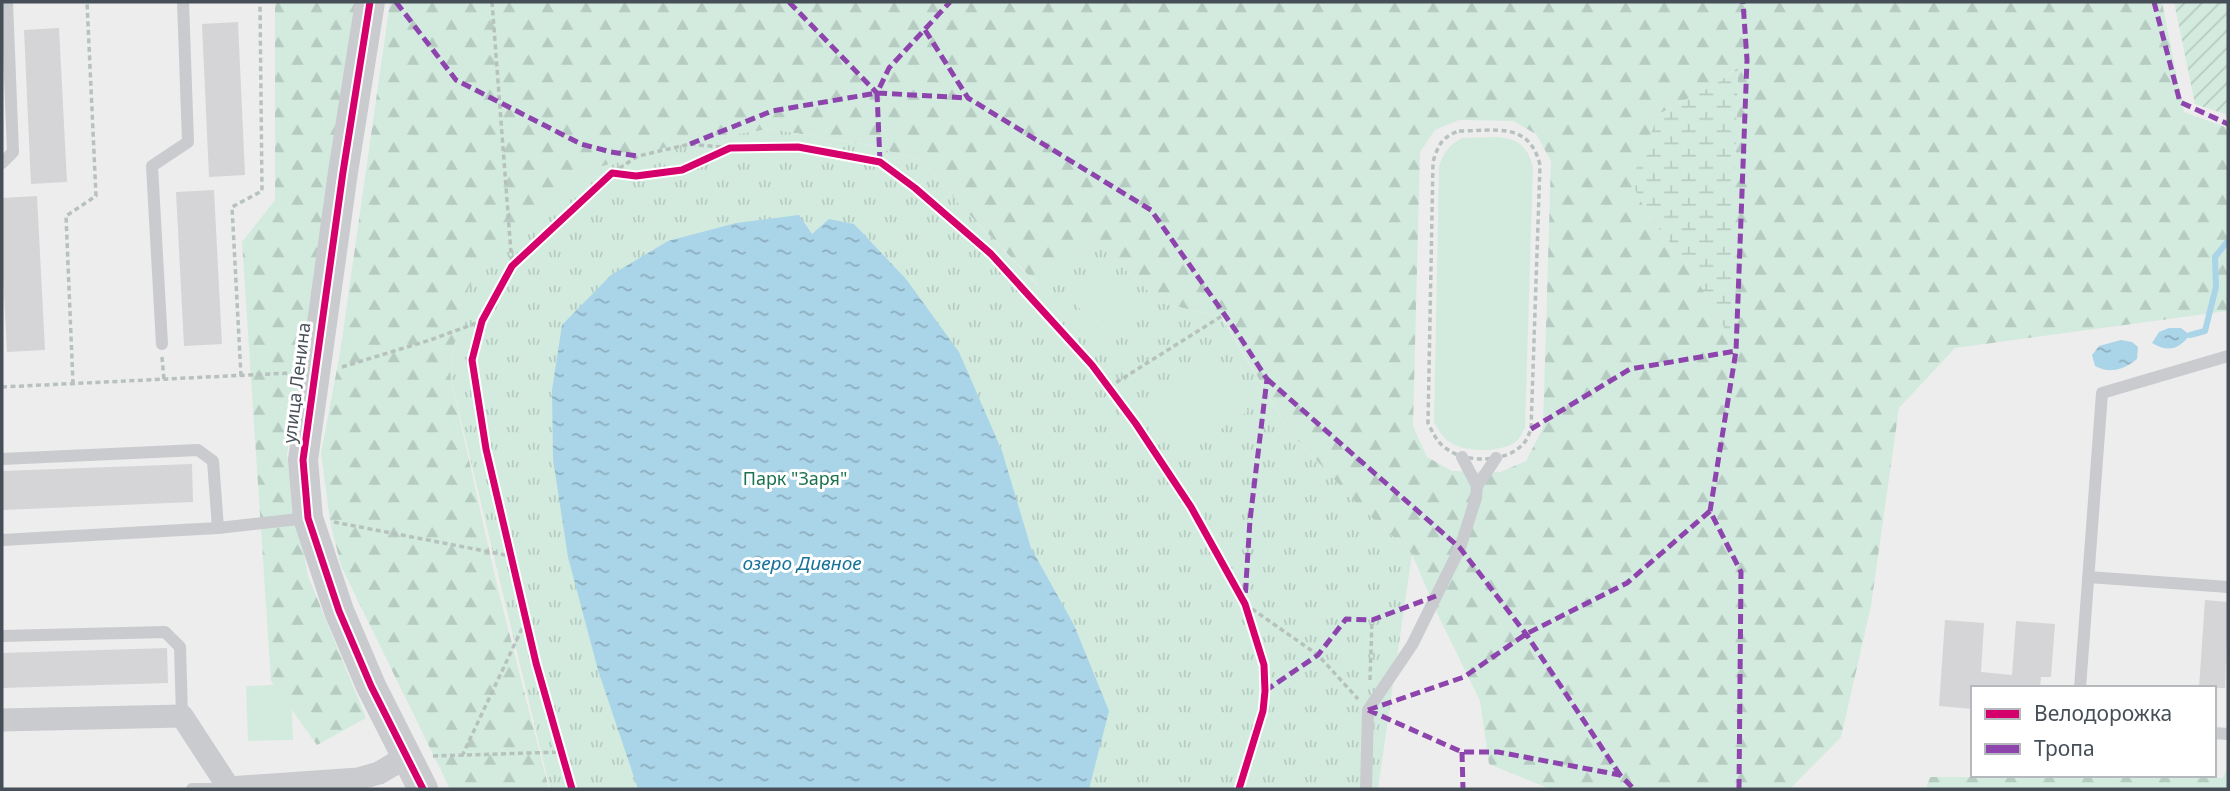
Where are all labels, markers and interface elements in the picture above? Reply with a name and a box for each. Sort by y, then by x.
street label: улица Ленина [277,321,315,445]
park label: Парк "Заря" [743,466,847,490]
water label: озеро Дивное [742,550,862,576]
legend [1971,686,2216,777]
text: Велодорожка [2034,699,2172,727]
text: Тропа [2034,734,2095,762]

